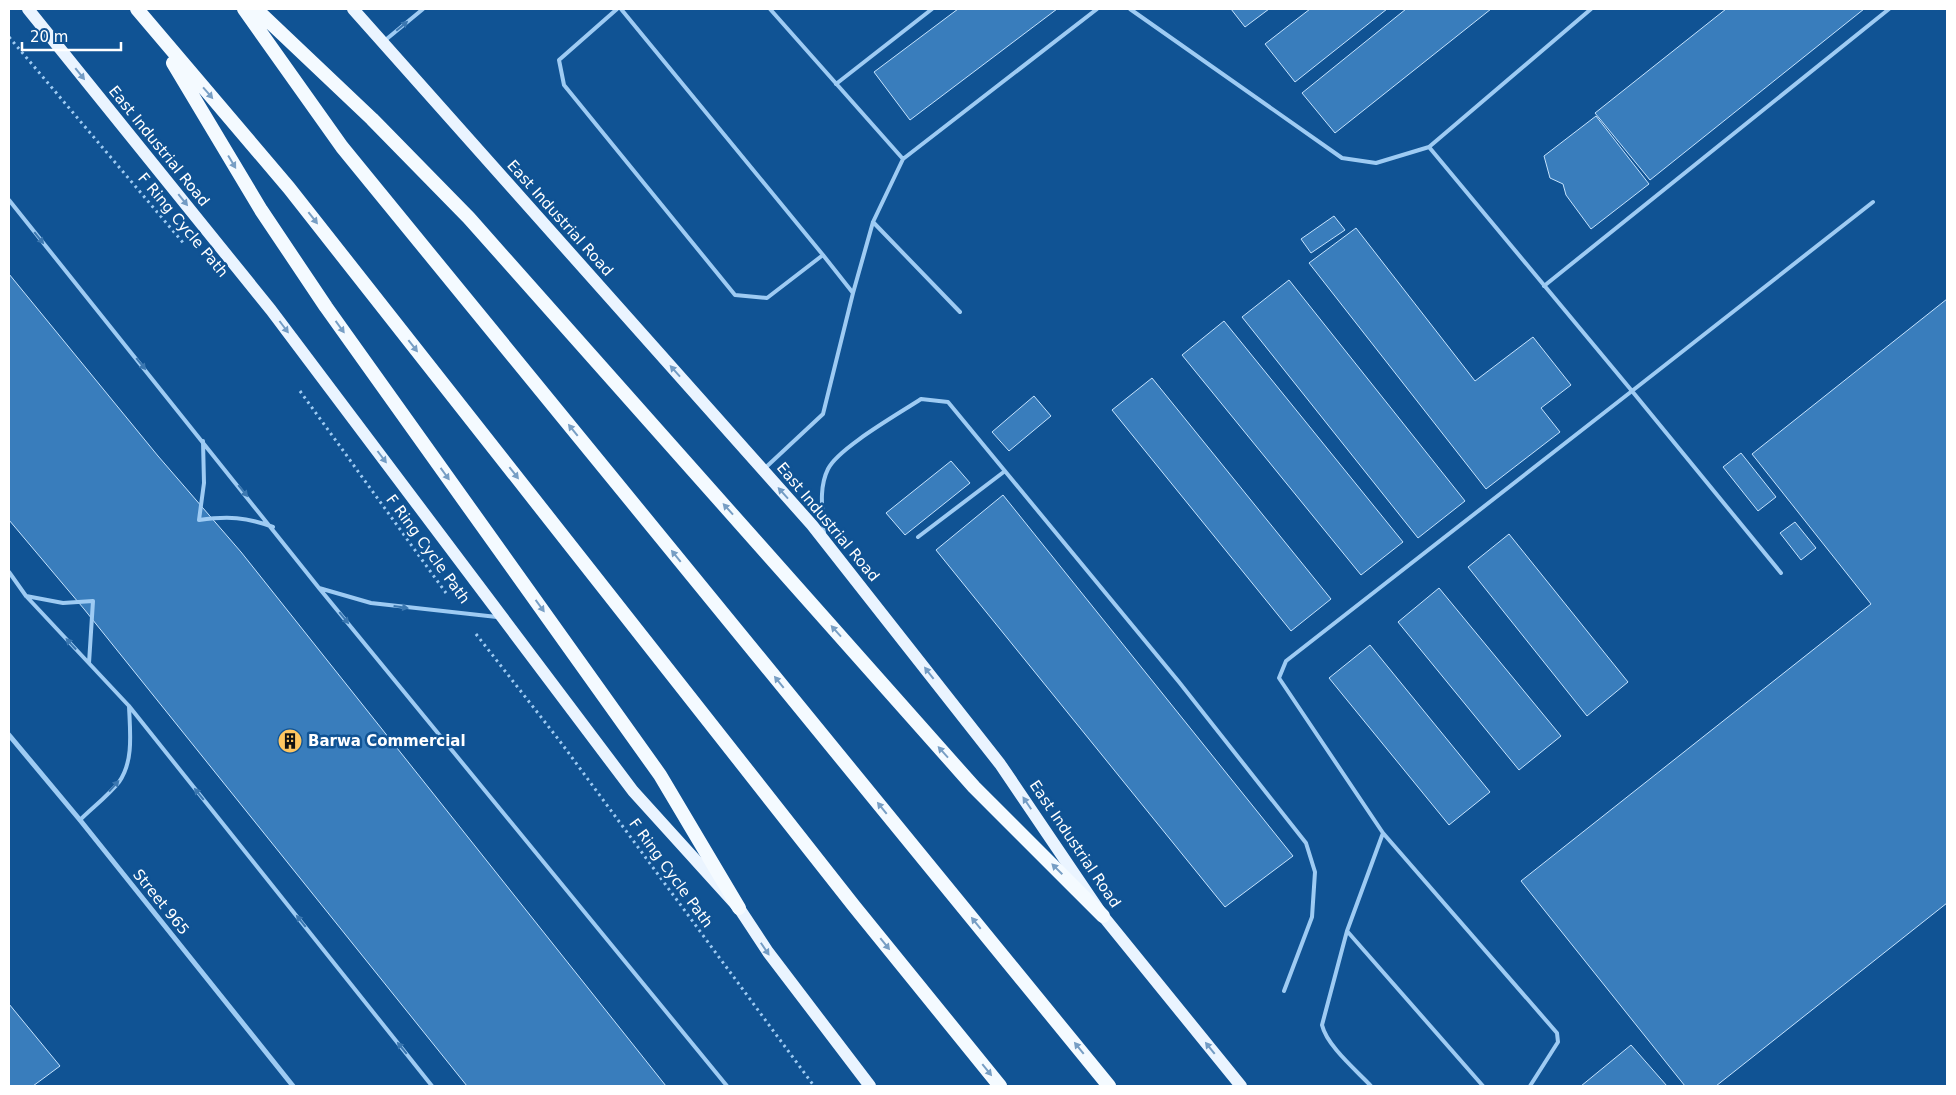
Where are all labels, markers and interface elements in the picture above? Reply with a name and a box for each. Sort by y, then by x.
scale bar [22,20,121,52]
one-way arrow [396,20,408,32]
text: 20 m [30,28,68,46]
one-way arrow [75,67,86,80]
street label: East Industrial Road [105,82,213,210]
one-way arrow [203,87,214,100]
one-way arrow [228,156,237,169]
street label: East Industrial Road [503,156,617,280]
street label: F Ring Cycle Path [134,169,232,281]
one-way arrow [177,193,188,206]
one-way arrow [307,211,318,224]
one-way arrow [34,231,45,244]
one-way arrow [279,320,290,333]
one-way arrow [335,320,345,334]
one-way arrow [408,339,419,352]
one-way arrow [136,358,147,371]
one-way arrow [669,366,681,378]
one-way arrow [568,424,579,437]
one-way arrow [377,450,387,464]
street label: East Industrial Road [773,459,883,585]
one-way arrow [508,466,519,479]
one-way arrow [440,467,450,480]
one-way arrow [238,484,249,497]
one-way arrow [777,487,789,499]
street label: F Ring Cycle Path [382,491,474,607]
one-way arrow [722,504,734,516]
one-way arrow [671,550,682,563]
one-way arrow [535,599,545,613]
one-way arrow [393,603,409,611]
one-way arrow [339,611,350,624]
one-way arrow [830,624,841,637]
one-way arrow [65,638,77,650]
one-way arrow [924,667,935,680]
one-way arrow [774,676,785,689]
building icon: Barwa Commercial [277,728,303,754]
place label: Barwa Commercial [308,732,466,750]
one-way arrow [938,746,949,759]
street label: East Industrial Road [1026,777,1124,911]
one-way arrow [108,780,120,792]
one-way arrow [194,788,205,801]
one-way arrow [1022,796,1032,810]
one-way arrow [876,802,887,815]
street label: F Ring Cycle Path [625,815,717,931]
one-way arrow [1051,863,1063,875]
street label: Street 965 [129,866,193,938]
one-way arrow [295,915,306,928]
one-way arrow [970,916,981,929]
one-way arrow [879,937,890,950]
one-way arrow [761,942,770,955]
one-way arrow [396,1042,407,1055]
one-way arrow [1073,1042,1084,1055]
one-way arrow [1205,1042,1216,1055]
one-way arrow [981,1064,992,1077]

